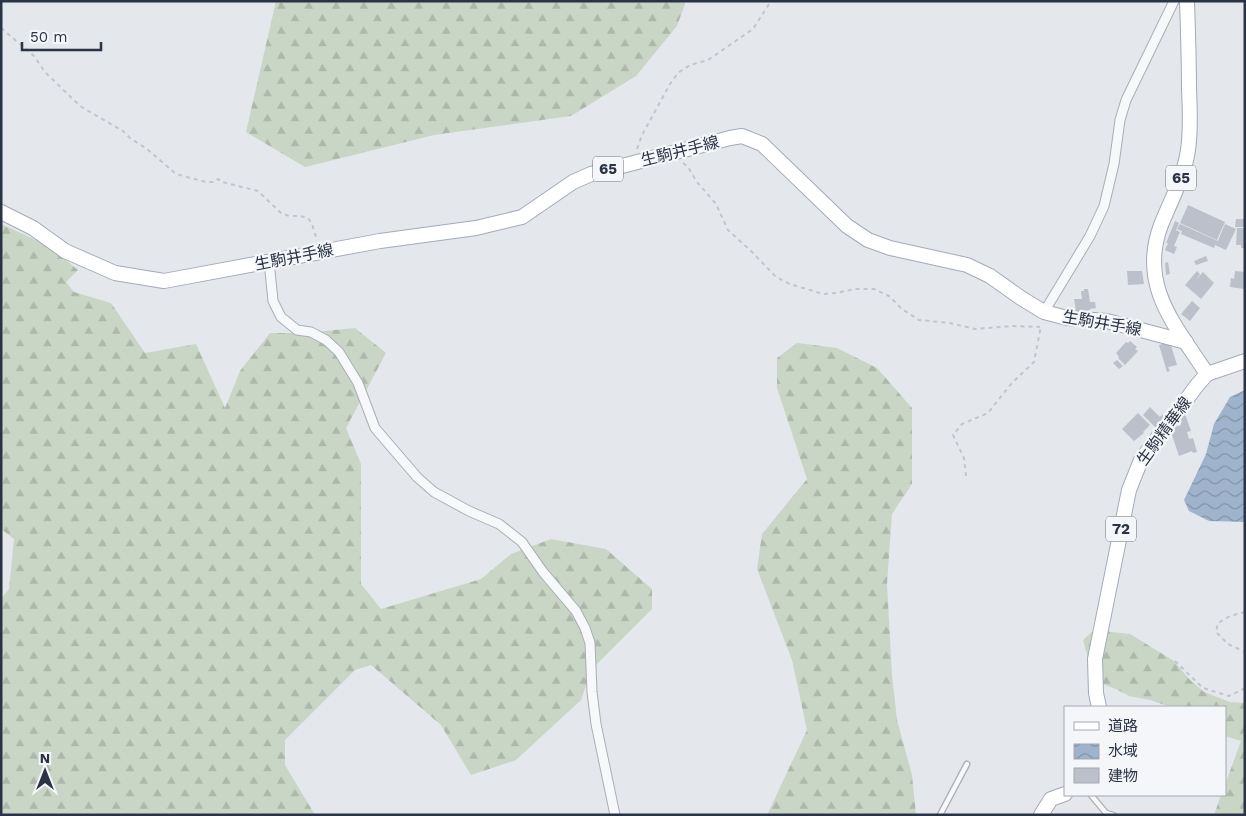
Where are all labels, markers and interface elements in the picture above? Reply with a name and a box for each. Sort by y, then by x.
scale bar [22,20,101,52]
text: 50 m [30,28,67,46]
street label: 生駒井手線 [639,132,721,170]
road number: 65 [593,156,623,182]
road number: 65 [1166,166,1196,190]
street label: 生駒井手線 [253,240,335,274]
street label: 生駒井手線 [1061,307,1143,339]
street label: 生駒精華線 [1133,393,1195,469]
road number: 72 [1106,516,1136,542]
legend [1064,706,1226,796]
text: 道路 [1108,717,1138,735]
text: 水域 [1108,742,1138,760]
north arrow [20,746,70,796]
text: N [40,750,50,766]
text: 建物 [1108,767,1138,785]

